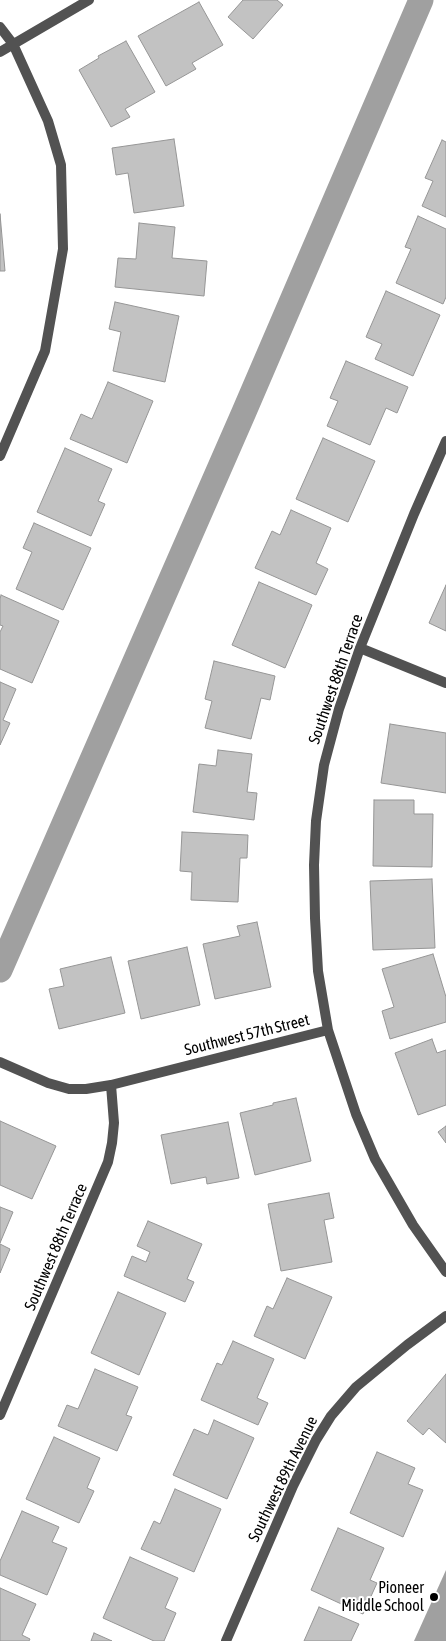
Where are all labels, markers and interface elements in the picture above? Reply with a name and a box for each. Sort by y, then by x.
street label: Southwest 88th Terrace [305,612,367,746]
street label: Southwest 57th Street [183,1010,311,1060]
street label: Southwest 88th Terrace [21,1181,91,1313]
street label: Southwest 89th Avenue [244,1413,322,1545]
place label: Pioneer Middle School [341,1578,424,1616]
marker: Pioneer Middle School [428,1591,440,1603]

